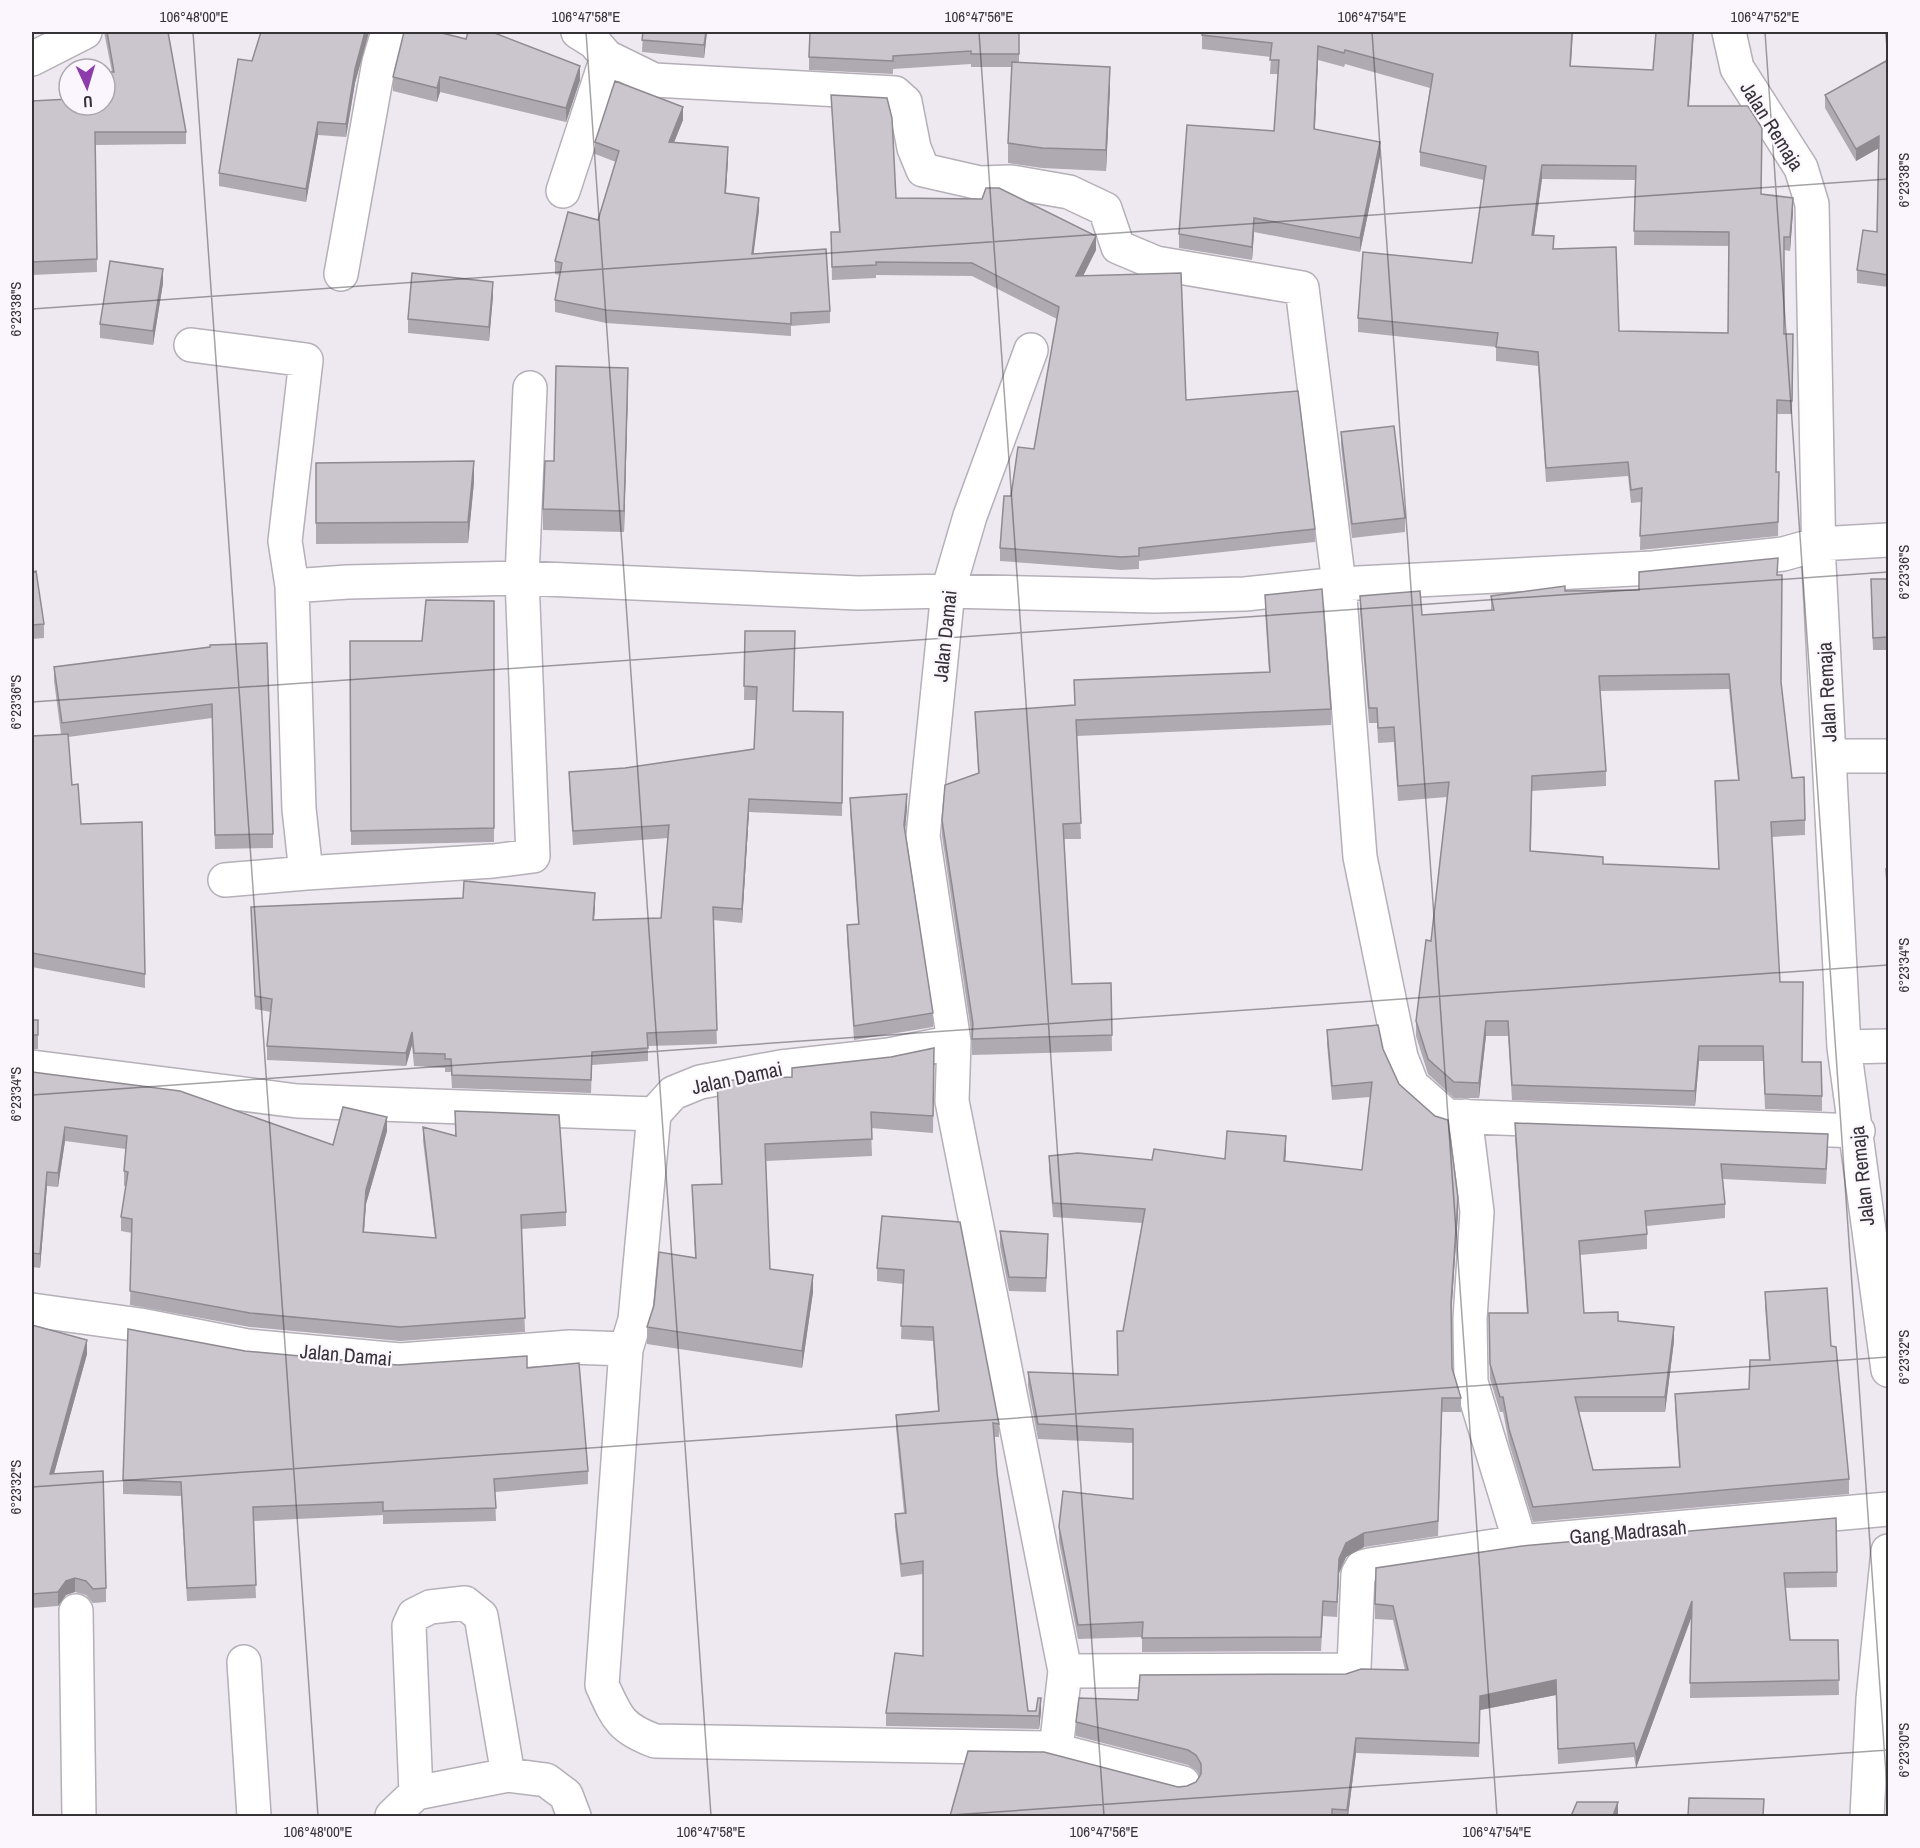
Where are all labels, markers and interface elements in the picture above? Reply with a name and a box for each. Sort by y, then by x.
text: 106°48'00"E [160,6,228,27]
text: 106°47'58"E [552,6,620,27]
text: 106°47'56"E [945,6,1013,27]
text: 106°47'54"E [1338,6,1406,27]
text: 106°47'52"E [1731,6,1799,27]
north arrow [57,57,117,117]
street label: Jalan Remaja [1734,76,1810,175]
text: U [83,91,94,113]
text: 6°23'38"S [1893,152,1914,208]
text: 6°23'38"S [5,281,26,337]
text: 6°23'36"S [1893,544,1914,600]
street label: Jalan Damai [926,589,963,683]
street label: Jalan Remaja [1810,641,1843,743]
text: 6°23'36"S [5,674,26,730]
text: 6°23'34"S [1893,937,1914,993]
street label: Jalan Damai [689,1055,785,1100]
text: 6°23'34"S [5,1066,26,1122]
street label: Jalan Remaja [1843,1125,1880,1227]
text: 6°23'32"S [1893,1329,1914,1385]
street label: Jalan Damai [299,1337,393,1372]
text: 6°23'32"S [5,1459,26,1515]
street label: Gang Madrasah [1568,1513,1688,1550]
text: 6°23'30"S [1893,1722,1914,1778]
text: 106°48'00"E [284,1821,352,1842]
text: 106°47'58"E [677,1821,745,1842]
text: 106°47'56"E [1070,1821,1138,1842]
text: 106°47'54"E [1463,1821,1531,1842]

